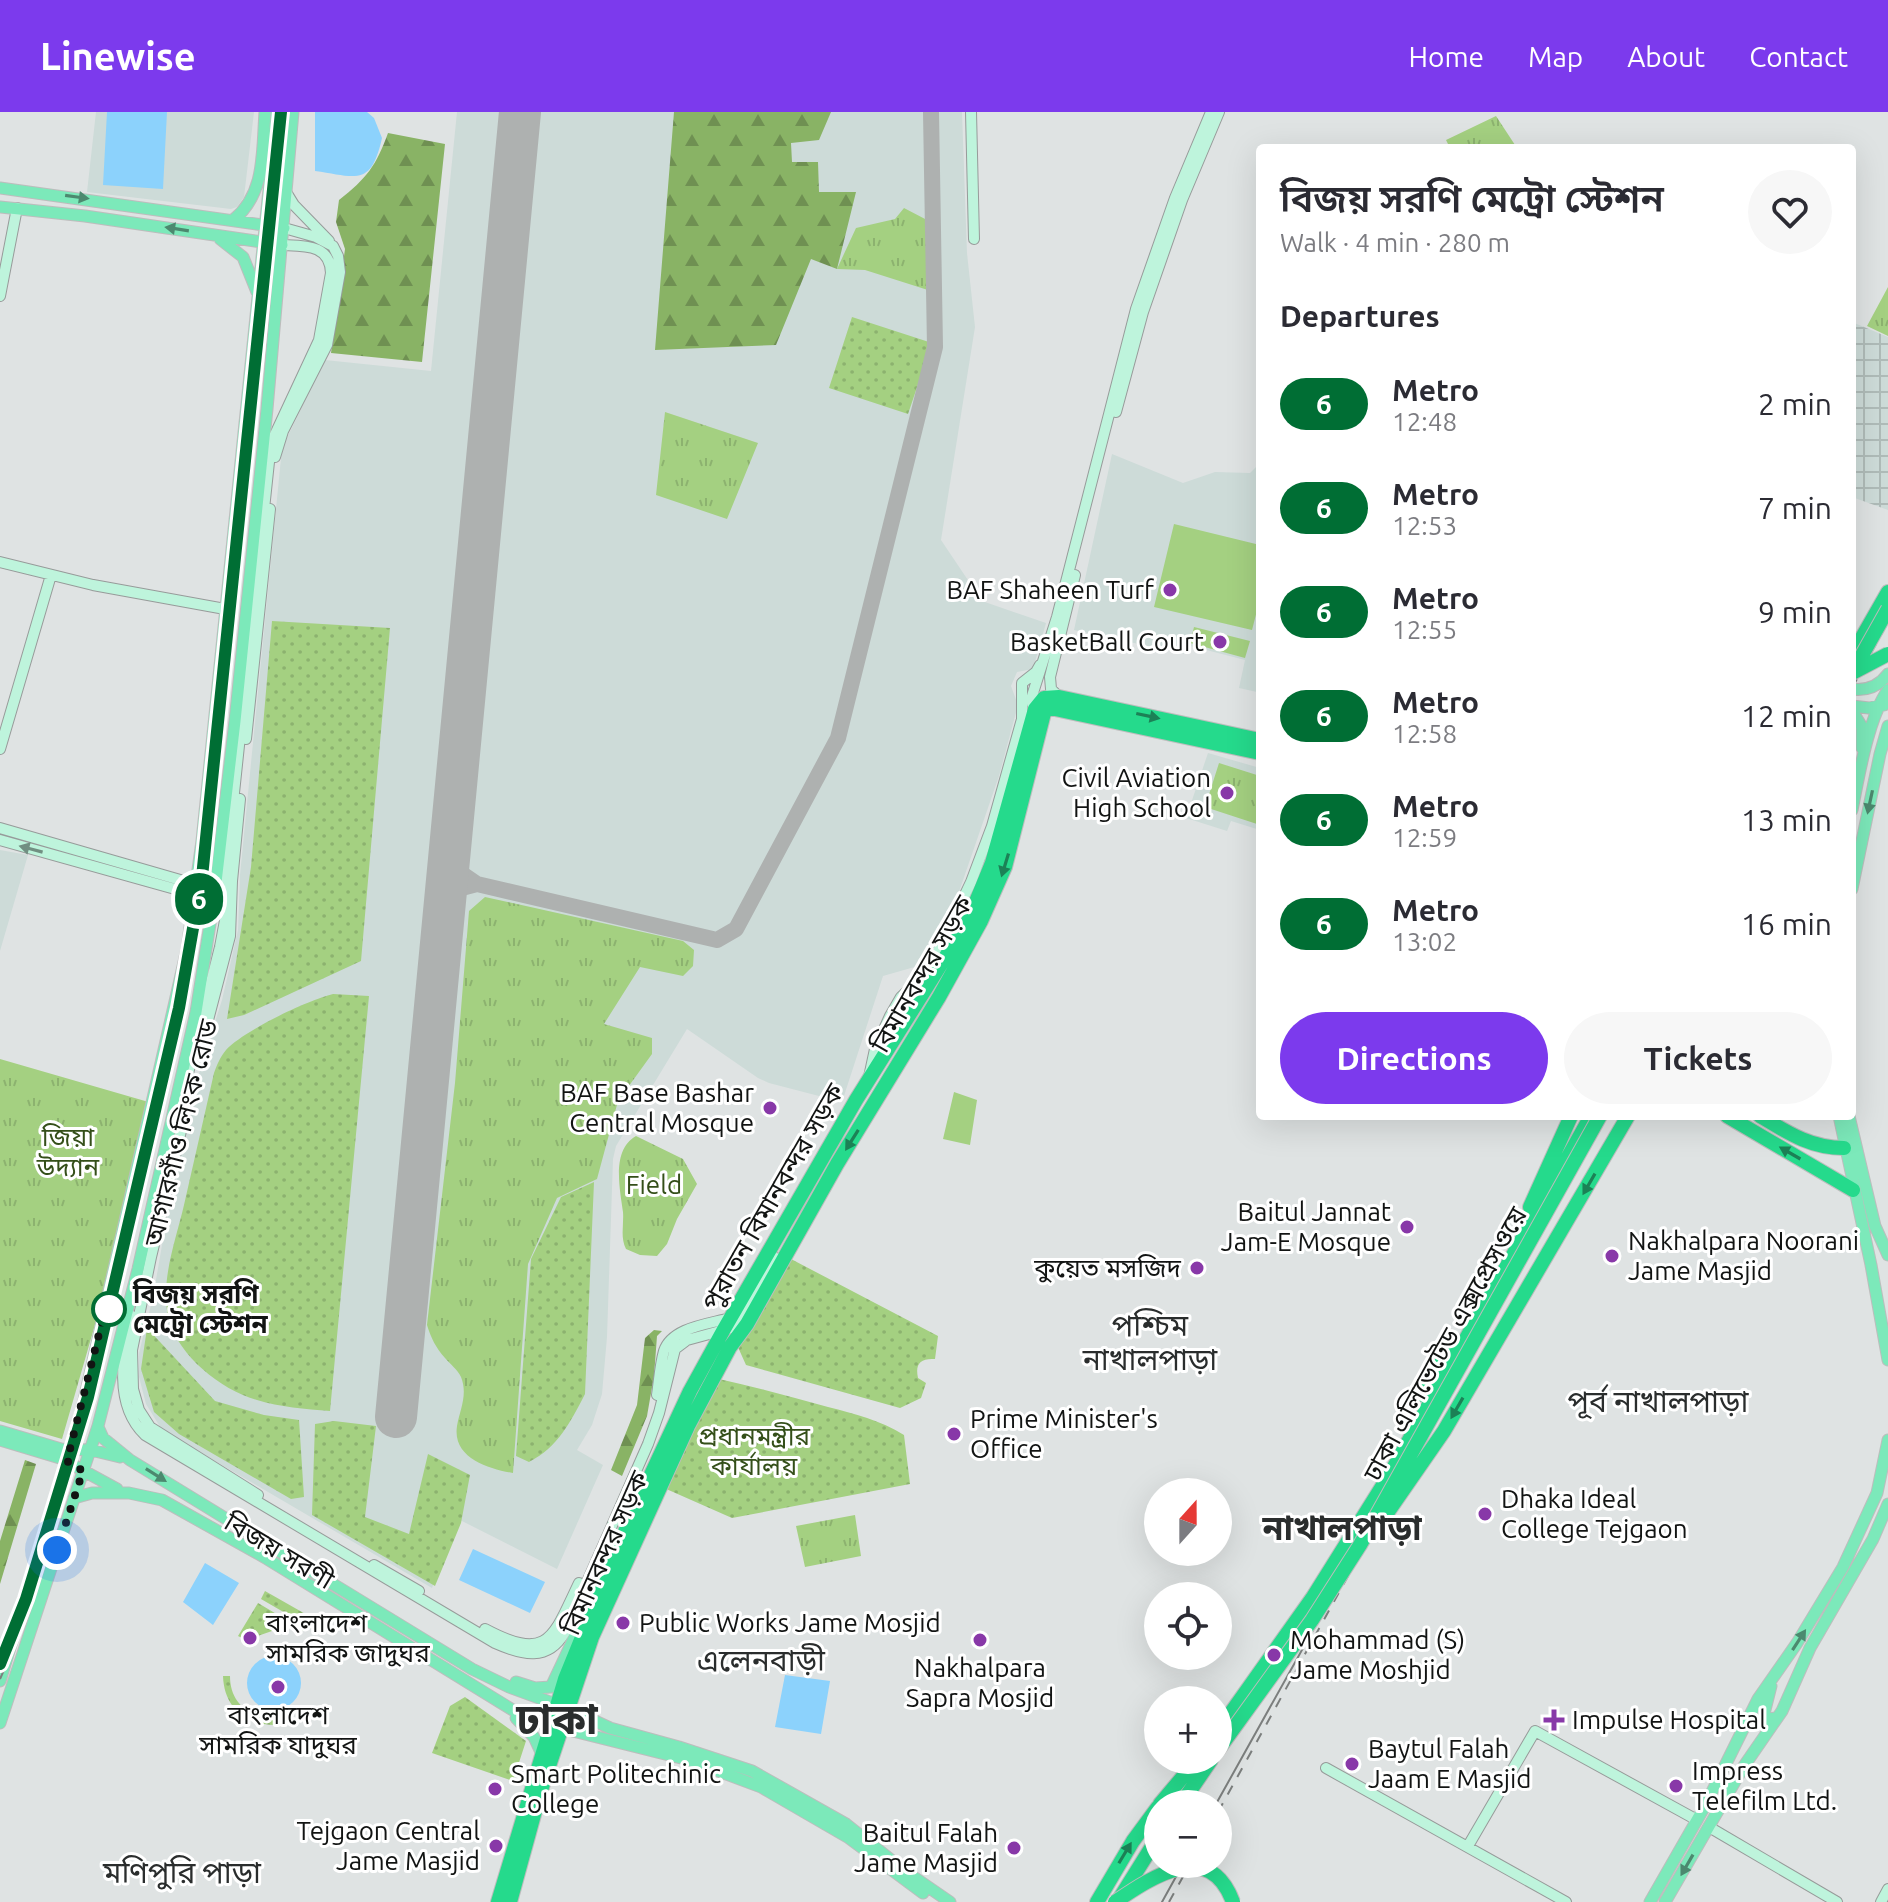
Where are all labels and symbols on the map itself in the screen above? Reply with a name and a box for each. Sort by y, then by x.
one-way arrow [65,191,90,204]
one-way arrow [165,222,190,235]
place label: BAF Shaheen Turf [946,575,1155,604]
marker: BAF Shaheen Turf [1161,581,1179,599]
place label: BasketBall Court [1010,627,1204,656]
marker: BasketBall Court [1211,633,1229,651]
one-way arrow [1136,710,1161,723]
place label: Civil Aviation High School [1061,763,1211,822]
marker: Civil Aviation High School [1218,784,1236,802]
one-way arrow [1863,790,1876,815]
one-way arrow [18,842,42,855]
one-way arrow [998,853,1011,877]
line badge: 6 [173,873,225,925]
street label: বিমানবন্দর সড়ক [865,890,979,1058]
street label: আগারগাঁও লিংক রোড [138,1016,223,1250]
street label: পুরাতন বিমানবন্দর সড়ক [696,1077,851,1316]
place label: BAF Base Bashar Central Mosque [560,1078,754,1137]
marker: BAF Base Bashar Central Mosque [761,1099,779,1117]
park label: জিয়া উদ্যান [36,1122,100,1181]
one-way arrow [845,1129,859,1151]
one-way arrow [1779,1146,1801,1160]
park label: Field [626,1170,682,1199]
one-way arrow [1582,1173,1596,1195]
place label: Baitul Jannat Jam-E Mosque [1221,1197,1391,1256]
street label: ঢাকা এলিভেটেড এক্সপ্রেসওয়ে [1357,1201,1532,1486]
marker: Baitul Jannat Jam-E Mosque [1398,1218,1416,1236]
place label: Nakhalpara Noorani Jame Masjid [1628,1226,1859,1285]
marker: Nakhalpara Noorani Jame Masjid [1603,1247,1621,1265]
place label: কুয়েত মসজিদ [1033,1253,1182,1283]
marker: কুয়েত মসজিদ [1188,1259,1206,1277]
place label: বিজয় সরণি মেট্রো স্টেশন [132,1278,269,1338]
marker: বিজয় সরণি মেট্রো স্টেশন [92,1292,126,1326]
district label: পশ্চিম নাখালপাড়া [1082,1308,1218,1376]
district label: পূর্ব নাখালপাড়া [1568,1383,1749,1420]
one-way arrow [1450,1397,1464,1419]
place label: Prime Minister's Office [970,1404,1158,1463]
park label: প্রধানমন্ত্রীর কার্যালয় [698,1421,811,1480]
marker: Prime Minister's Office [945,1425,963,1443]
street label: বিমানবন্দর সড়ক [555,1466,654,1640]
one-way arrow [145,1468,166,1483]
north arrow [1144,1478,1232,1566]
place label: Dhaka Ideal College Tejgaon [1501,1484,1688,1543]
marker: Dhaka Ideal College Tejgaon [1476,1505,1494,1523]
street label: বিজয় সরণী [219,1506,340,1595]
district label: নাখালপাড়া [1261,1508,1422,1547]
your location [37,1530,77,1570]
place label: বাংলাদেশ সামরিক জাদুঘর [265,1608,430,1667]
place label: Public Works Jame Mosjid [639,1608,941,1637]
marker: Public Works Jame Mosjid [614,1614,632,1632]
place label: Mohammad (S) Jame Moshjid [1290,1625,1465,1684]
marker: বাংলাদেশ সামরিক জাদুঘর [241,1629,259,1647]
one-way arrow [1791,1629,1806,1651]
marker: Nakhalpara Sapra Mosjid [971,1631,989,1649]
district label: এলেনবাড়ী [697,1643,826,1677]
marker: Mohammad (S) Jame Moshjid [1265,1646,1283,1664]
place label: Nakhalpara Sapra Mosjid [906,1653,1054,1712]
marker: বাংলাদেশ সামরিক যাদুঘর [269,1678,287,1696]
district label: ঢাকা [515,1695,599,1742]
place label: বাংলাদেশ সামরিক যাদুঘর [198,1700,357,1759]
place label: Impulse Hospital [1572,1705,1766,1734]
marker: Impulse Hospital [1543,1709,1565,1731]
place label: Baytul Falah Jaam E Masjid [1368,1734,1532,1793]
marker: Baytul Falah Jaam E Masjid [1343,1755,1361,1773]
place label: Impress Telefilm Ltd. [1692,1756,1837,1815]
place label: Smart Politechinic College [511,1759,721,1818]
marker: Impress Telefilm Ltd. [1667,1777,1685,1795]
marker: Smart Politechinic College [486,1780,504,1798]
place label: Tejgaon Central Jame Masjid [296,1816,480,1875]
place label: Baitul Falah Jame Masjid [854,1818,998,1877]
marker: Tejgaon Central Jame Masjid [487,1837,505,1855]
marker: Baitul Falah Jame Masjid [1005,1839,1023,1857]
one-way arrow [1118,1842,1132,1864]
one-way arrow [1680,1854,1694,1876]
district label: মণিপুরি পাড়া [102,1855,262,1890]

